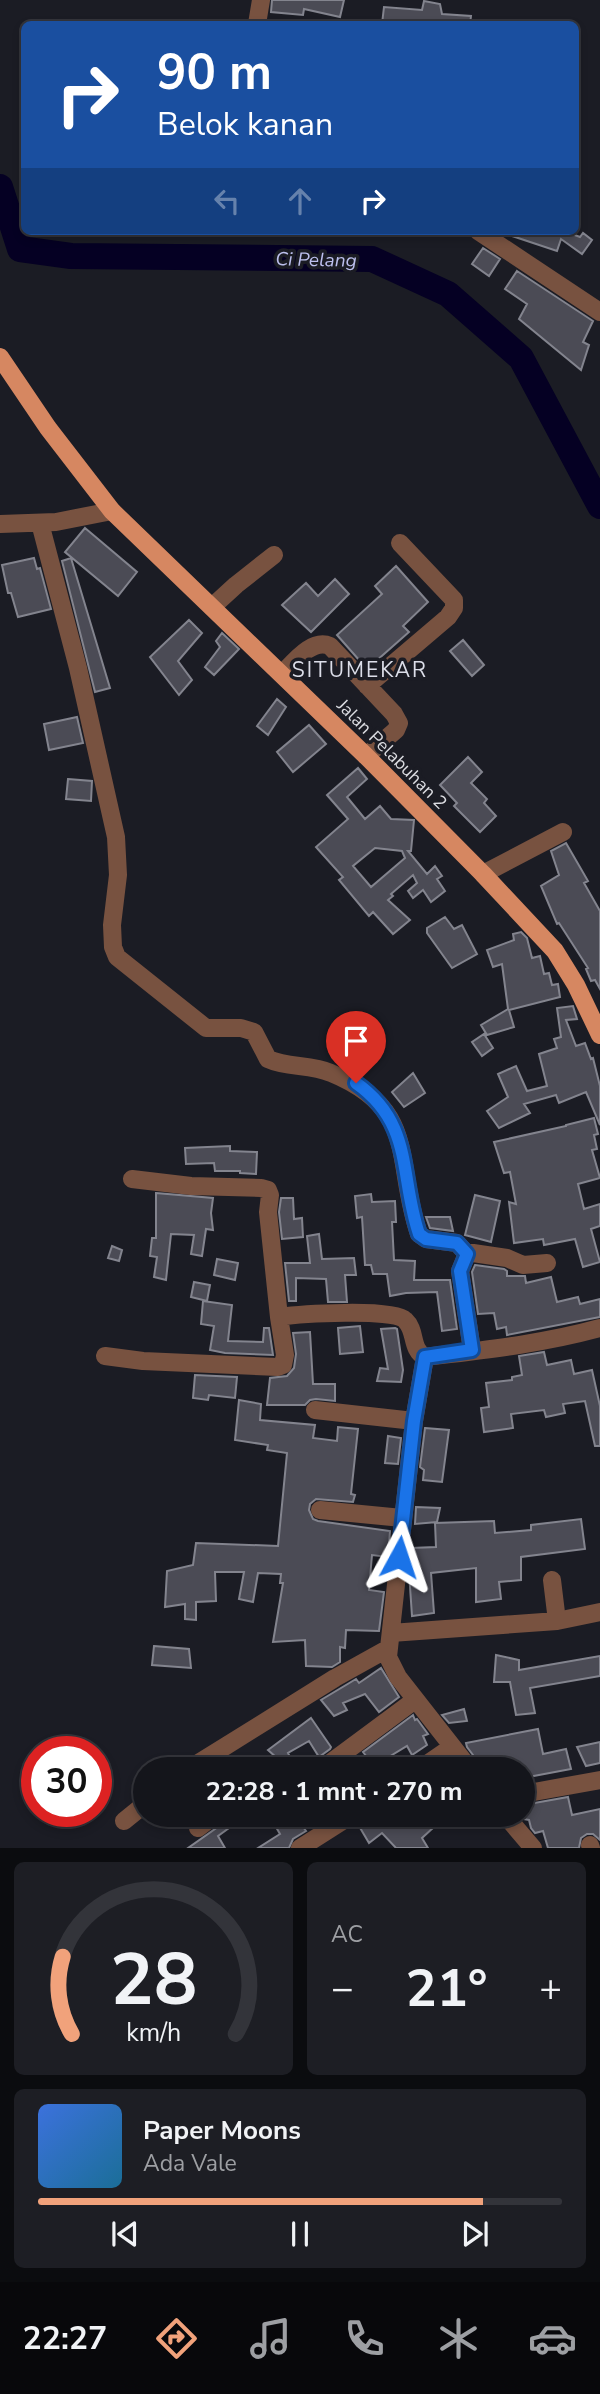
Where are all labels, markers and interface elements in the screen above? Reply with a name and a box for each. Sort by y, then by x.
text: 90 m [157,39,272,106]
icon: right [42,49,133,140]
text: Belok kanan [157,103,333,146]
icon: left [208,182,246,220]
icon: ahead [281,182,319,220]
icon: right [354,182,392,220]
water label: Ci Pelang [275,246,357,274]
district label: SITUMEKAR [292,656,428,684]
street label: Jalan Pelabuhan 2 [331,693,452,814]
pin [326,1011,386,1083]
icon: arrive [337,1022,375,1060]
position arrow [362,1520,436,1594]
speed limit sign: 30 [21,1736,112,1827]
text: 22:28 · 1 mnt · 270 m [205,1774,463,1809]
text: AC [331,1919,363,1950]
text: 28 [110,1931,197,2031]
text: 21° [405,1953,488,2024]
text: − [331,1963,354,2014]
text: + [539,1963,562,2014]
text: km/h [126,2016,181,2050]
text: Paper Moons [143,2113,301,2148]
text: Ada Vale [143,2148,237,2179]
icon: previous [106,2215,144,2253]
icon: pause [281,2215,319,2253]
icon: next [456,2215,494,2253]
icon: directions [152,2314,201,2363]
icon: music [246,2314,295,2363]
icon: phone [340,2314,389,2363]
icon: climate [434,2314,483,2363]
icon: car [528,2314,577,2363]
text: 22:27 [23,2317,107,2360]

